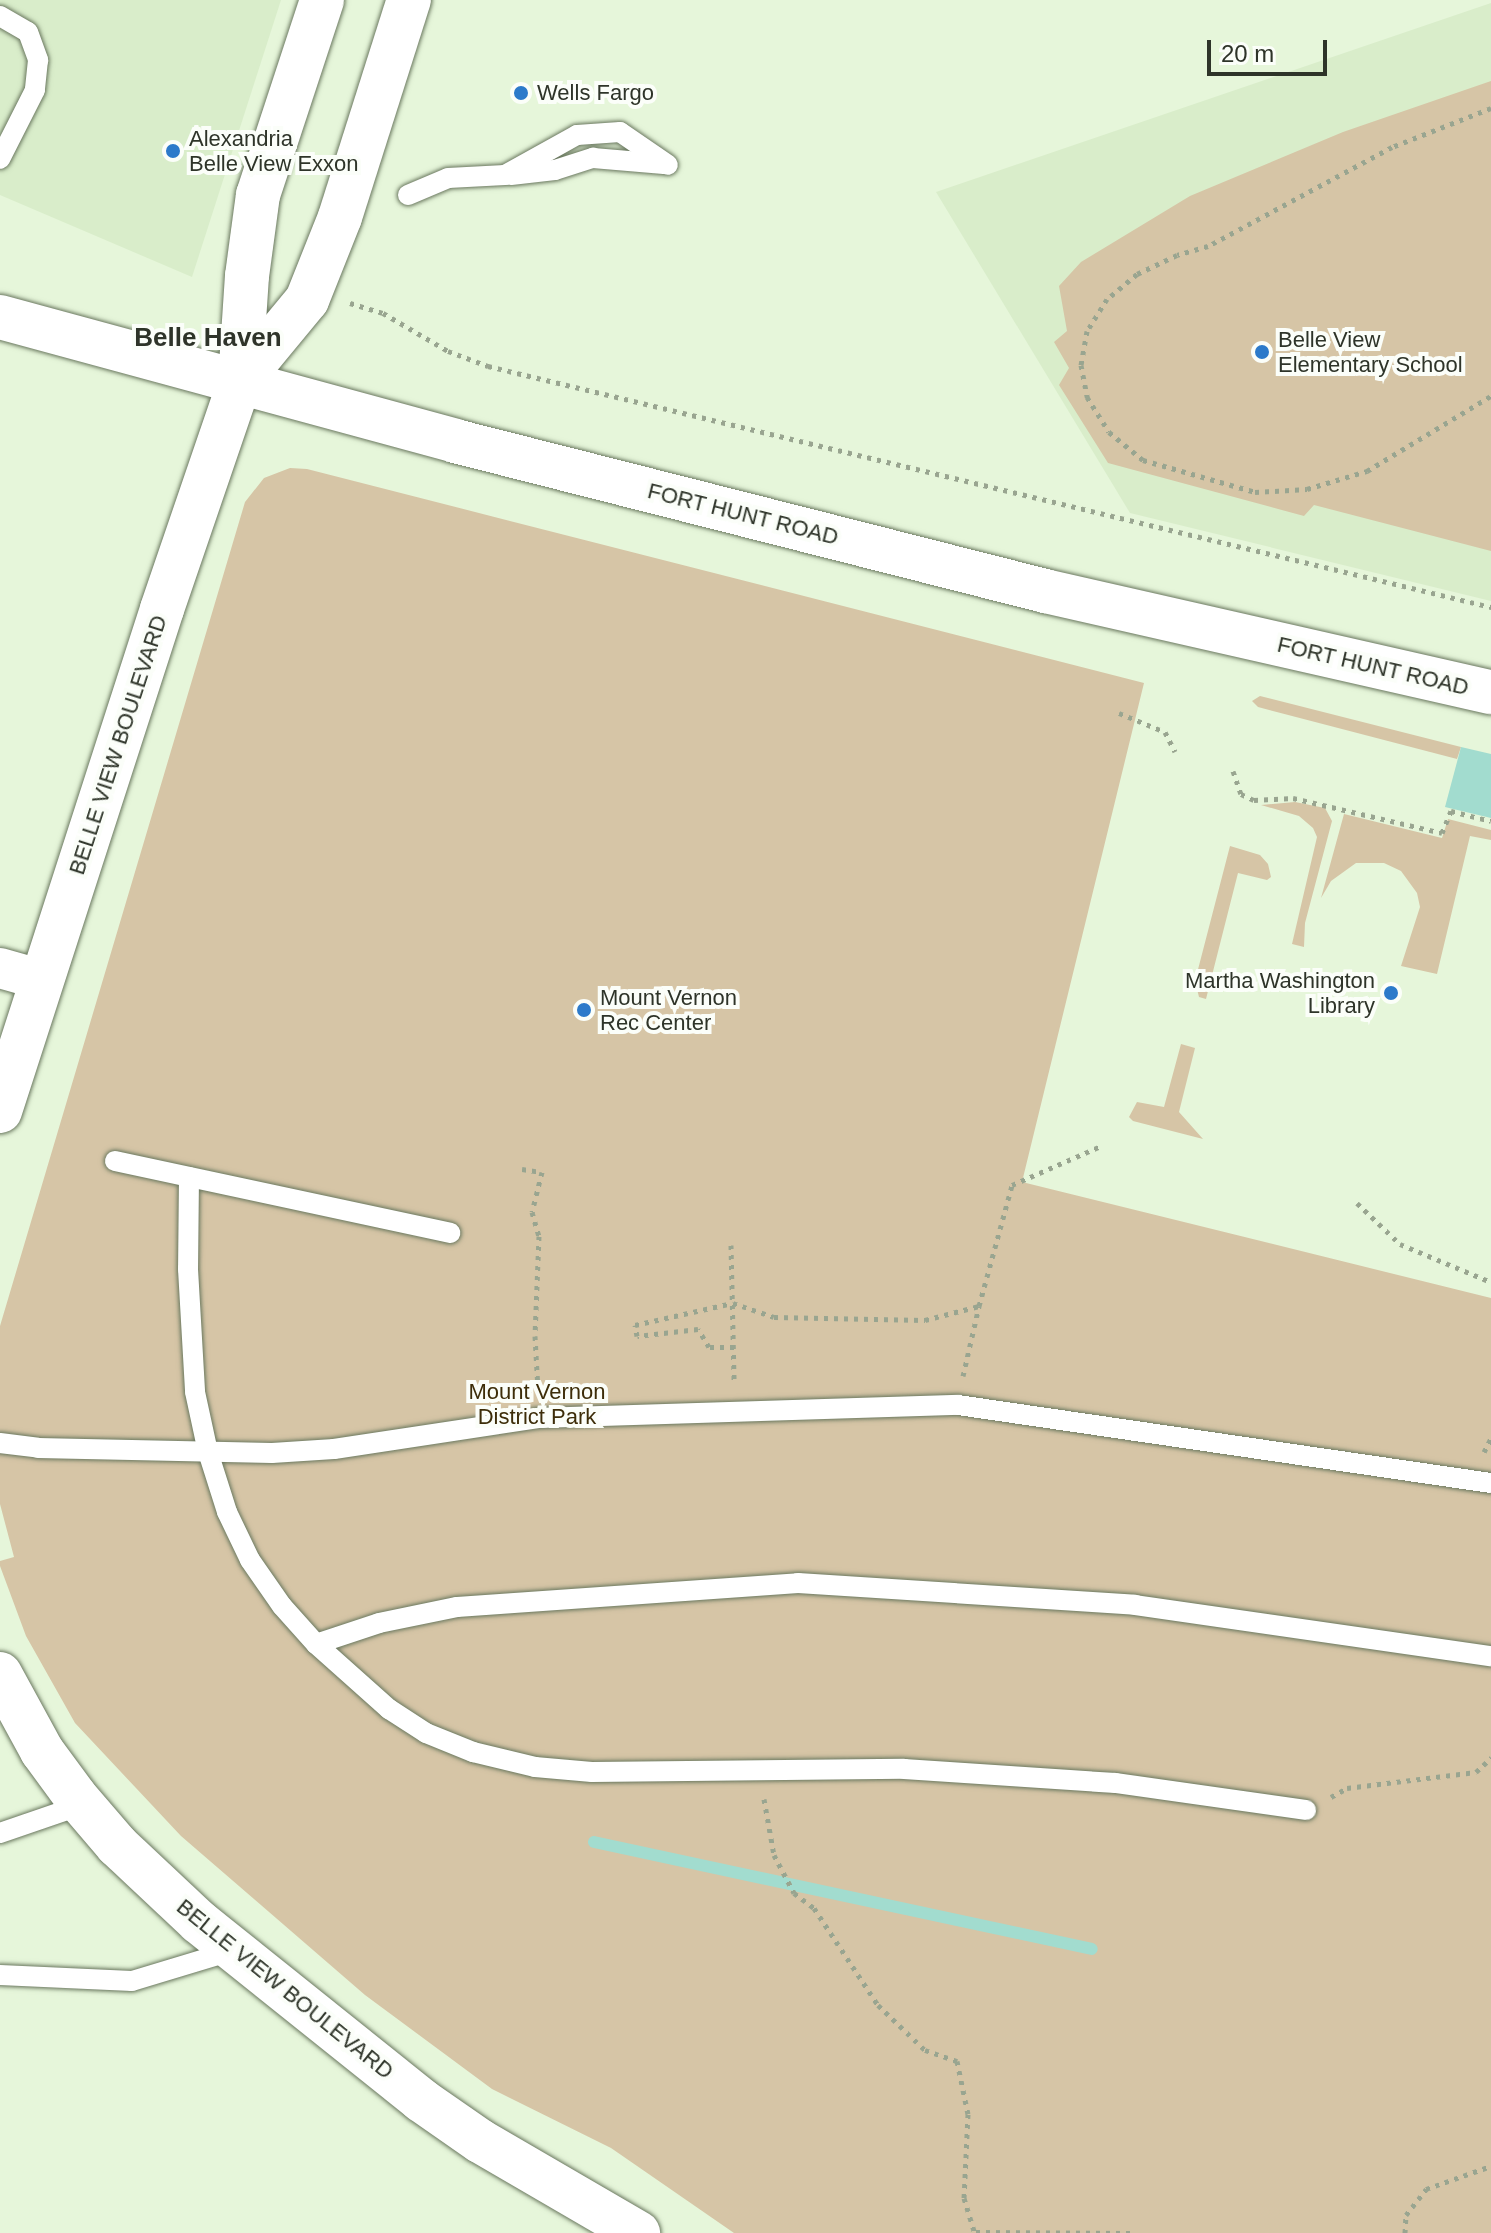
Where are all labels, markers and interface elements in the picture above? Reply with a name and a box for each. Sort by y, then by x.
scale bar [1211,24,1331,74]
text: 20 m [1221,40,1274,67]
place label: Wells Fargo [537,80,654,106]
marker: Wells Fargo [512,84,530,102]
place label: Alexandria Belle View Exxon [189,125,359,176]
marker: Alexandria Belle View Exxon [164,142,182,160]
district label: Belle Haven [134,322,282,354]
place label: Belle View Elementary School [1278,326,1463,378]
marker: Belle View Elementary School [1253,343,1271,361]
street label: FORT HUNT ROAD [645,477,841,551]
street label: BELLE VIEW BOULEVARD [64,612,172,878]
street label: FORT HUNT ROAD [1274,631,1472,701]
place label: Martha Washington Library [1185,967,1375,1018]
place label: Mount Vernon Rec Center [600,984,737,1036]
marker: Martha Washington Library [1382,984,1400,1002]
marker: Mount Vernon Rec Center [575,1001,593,1019]
park label: Mount Vernon District Park [469,1378,605,1430]
street label: BELLE VIEW BOULEVARD [171,1893,399,2085]

